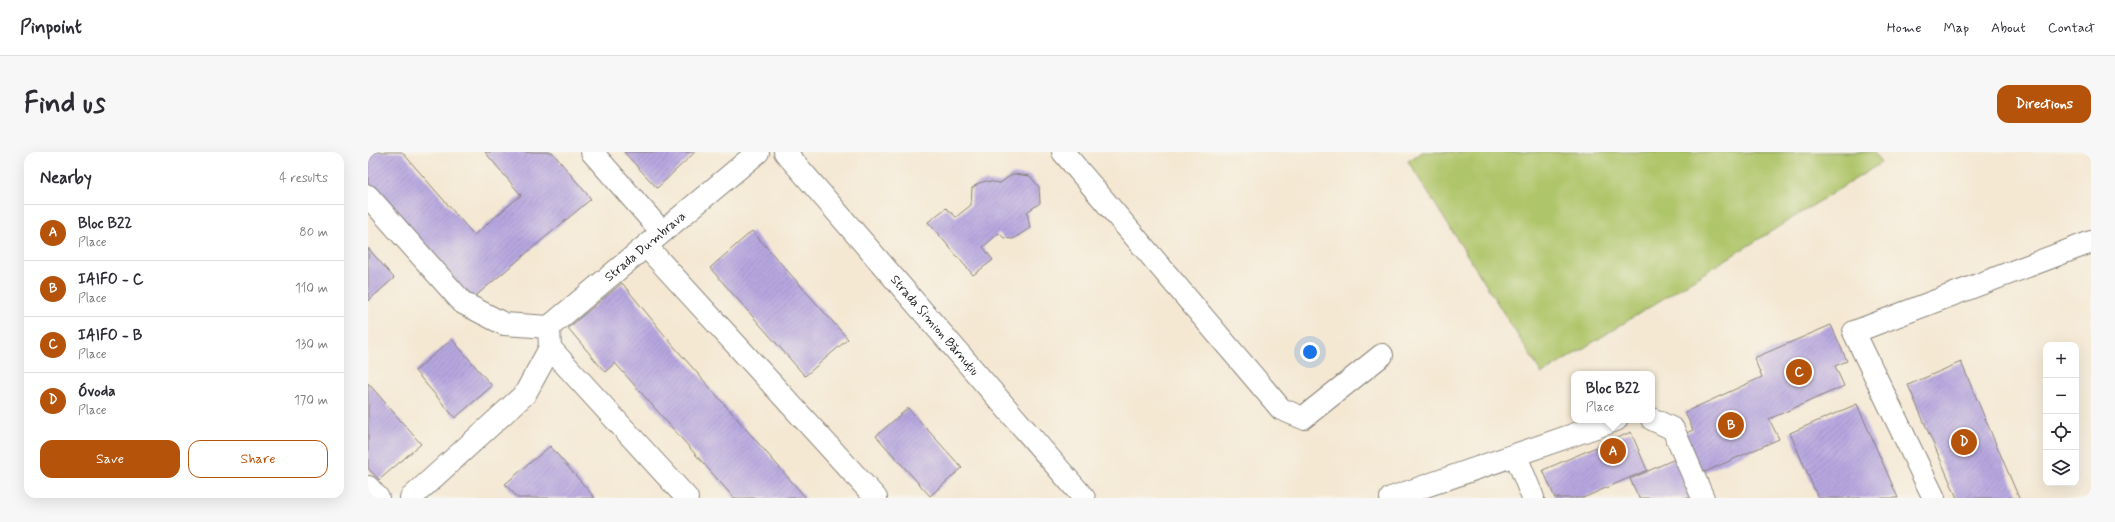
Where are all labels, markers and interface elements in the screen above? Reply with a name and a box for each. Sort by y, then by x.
text: Pinpoint [20,15,82,40]
text: Home [1887,19,1921,37]
text: Map [1943,19,1969,37]
text: About [1991,19,2026,37]
text: Contact [2048,19,2095,37]
button: Directions [1997,85,2091,123]
text: Find us [24,86,105,123]
text: Nearby [40,167,92,189]
text: 4 results [279,170,328,187]
street label: Strada Dumbrava [601,208,689,285]
text: Bloc B22 [78,214,132,234]
text: A [49,224,57,241]
text: 80 m [299,224,328,241]
text: Place [78,234,107,251]
text: IAIFO - C [78,270,143,290]
street label: Strada Simion Bărnuțiu [887,271,983,380]
text: B [49,280,57,297]
text: 110 m [295,280,328,297]
text: Place [78,290,107,307]
text: IAIFO - B [78,326,142,346]
text: C [48,336,58,353]
text: 130 m [295,336,328,353]
your location [1300,342,1320,362]
map controls [2043,342,2079,486]
button: + [2043,342,2079,378]
text: Place [78,346,107,363]
pin: C [1786,357,1812,387]
popup [1571,371,1655,423]
button: − [2043,378,2079,414]
text: Bloc B22 [1586,379,1640,399]
text: Óvoda [78,382,116,402]
text: D [49,392,57,409]
text: 170 m [294,392,328,409]
text: Place [1586,399,1614,416]
text: Place [78,402,107,419]
pin: B [1718,410,1744,440]
button: locate [2043,414,2079,450]
pin: D [1951,427,1977,457]
pin: A [1600,436,1626,466]
button: Save [40,440,180,478]
button: Share [188,440,328,478]
button: layers [2043,450,2079,486]

